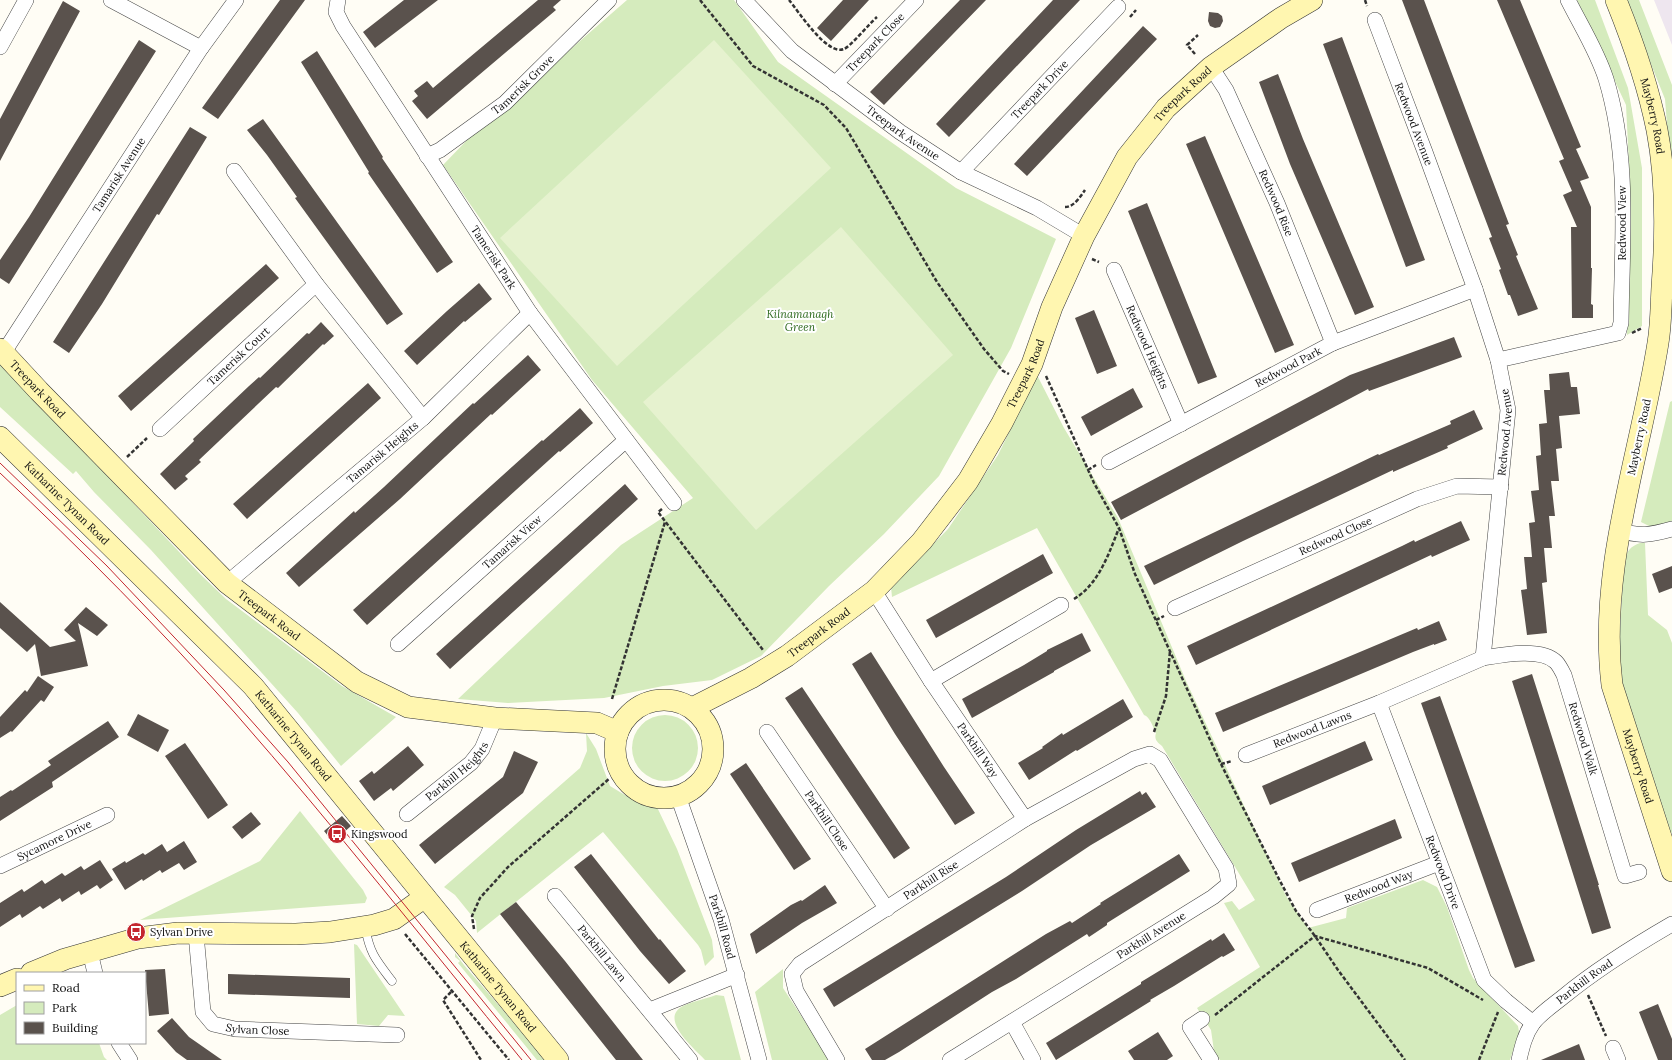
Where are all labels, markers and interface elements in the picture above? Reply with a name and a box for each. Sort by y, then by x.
street label: Treepark Close [843,9,907,75]
street label: Tamerisk Grove [489,52,557,117]
street label: Treepark Drive [1008,57,1071,122]
street label: Treepark Road [1151,63,1215,125]
street label: Mayberry Road [1637,76,1668,155]
street label: Redwood Avenue [1392,81,1436,167]
street label: Treepark Avenue [864,102,943,163]
street label: Tamarisk Avenue [89,135,148,215]
street label: Redwood Rise [1256,167,1297,238]
street label: Redwood View [1615,185,1629,261]
street label: Tamerisk Park [468,223,520,292]
street label: Redwood Heights [1123,303,1172,391]
park label: Kilnamanagh Green [766,307,834,334]
street label: Tamerisk Court [204,323,273,388]
street label: Treepark Road [1004,337,1047,411]
street label: Redwood Park [1253,343,1324,390]
street label: Treepark Road [7,357,69,421]
street label: Redwood Avenue [1494,388,1515,477]
street label: Mayberry Road [1624,397,1654,476]
street label: Tamarisk Heights [344,418,421,486]
street label: Katharine Tynan Road [22,458,113,548]
street label: Tamarisk View [480,512,545,572]
street label: Redwood Close [1297,513,1374,558]
street label: Treepark Road [235,587,303,644]
street label: Treepark Road [785,604,853,660]
street label: Katharine Tynan Road [252,687,335,784]
street label: Redwood Walk [1566,700,1601,777]
street label: Redwood Lawns [1271,708,1353,751]
street label: Parkhill Way [954,720,1002,780]
street label: Mayberry Road [1620,727,1657,806]
street label: Parkhill Heights [423,740,491,804]
street label: Parkhill Close [802,788,852,853]
street label: Sycamore Drive [15,816,94,864]
bus stop icon: Kingswood [326,823,348,845]
place label: Kingswood [351,827,408,841]
street label: Redwood Drive [1423,833,1464,911]
street label: Parkhill Rise [901,857,961,903]
street label: Redwood Way [1342,867,1415,906]
street label: Parkhill Road [706,892,739,961]
street label: Parkhill Avenue [1114,908,1188,962]
bus stop icon: Sylvan Drive [125,921,147,943]
street label: Parkhill Lawn [575,922,630,985]
place label: Sylvan Drive [150,925,213,939]
street label: Katharine Tynan Road [457,938,540,1035]
street label: Parkhill Road [1553,955,1615,1007]
legend [16,972,146,1044]
text: Road [52,980,80,995]
text: Park [52,1000,78,1015]
text: Building [52,1020,98,1035]
street label: Sylvan Close [224,1020,290,1038]

